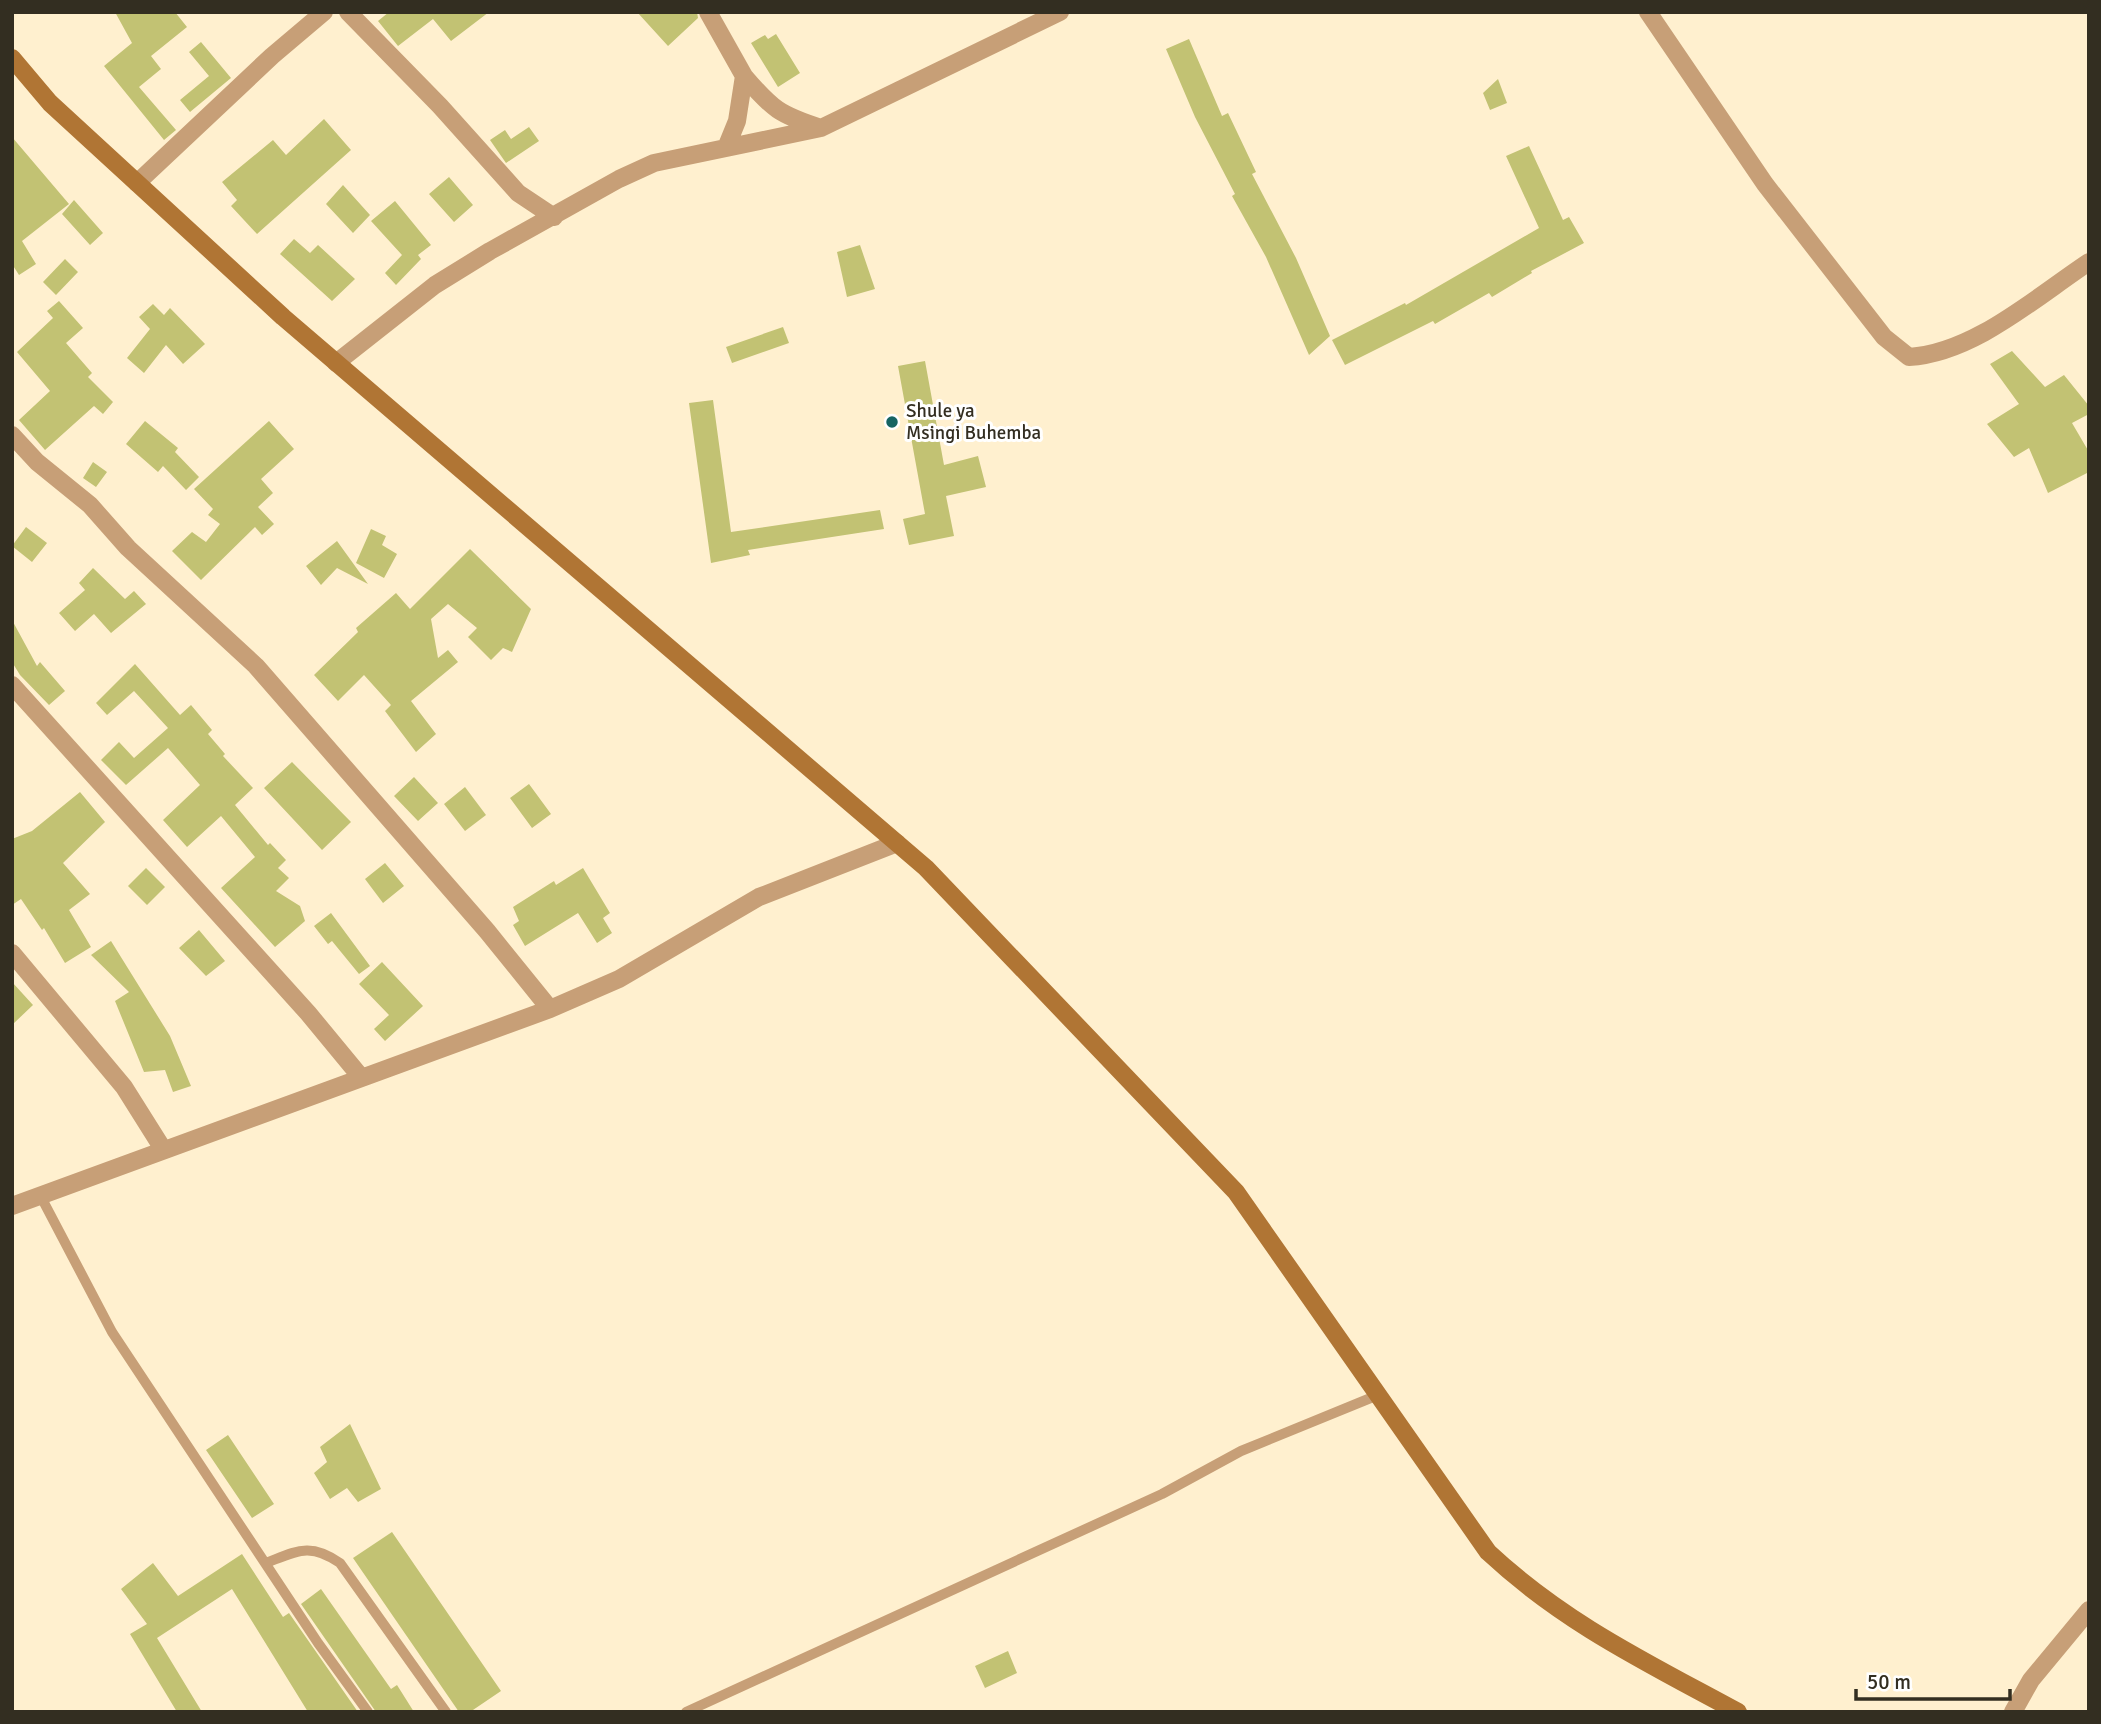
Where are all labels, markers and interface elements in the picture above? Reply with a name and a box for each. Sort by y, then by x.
place label: Shule ya Msingi Buhemba [906,399,1041,445]
marker: Shule ya Msingi Buhemba [884,414,900,430]
scale bar [1856,1658,2010,1702]
text: 50 m [1867,1669,1911,1695]

